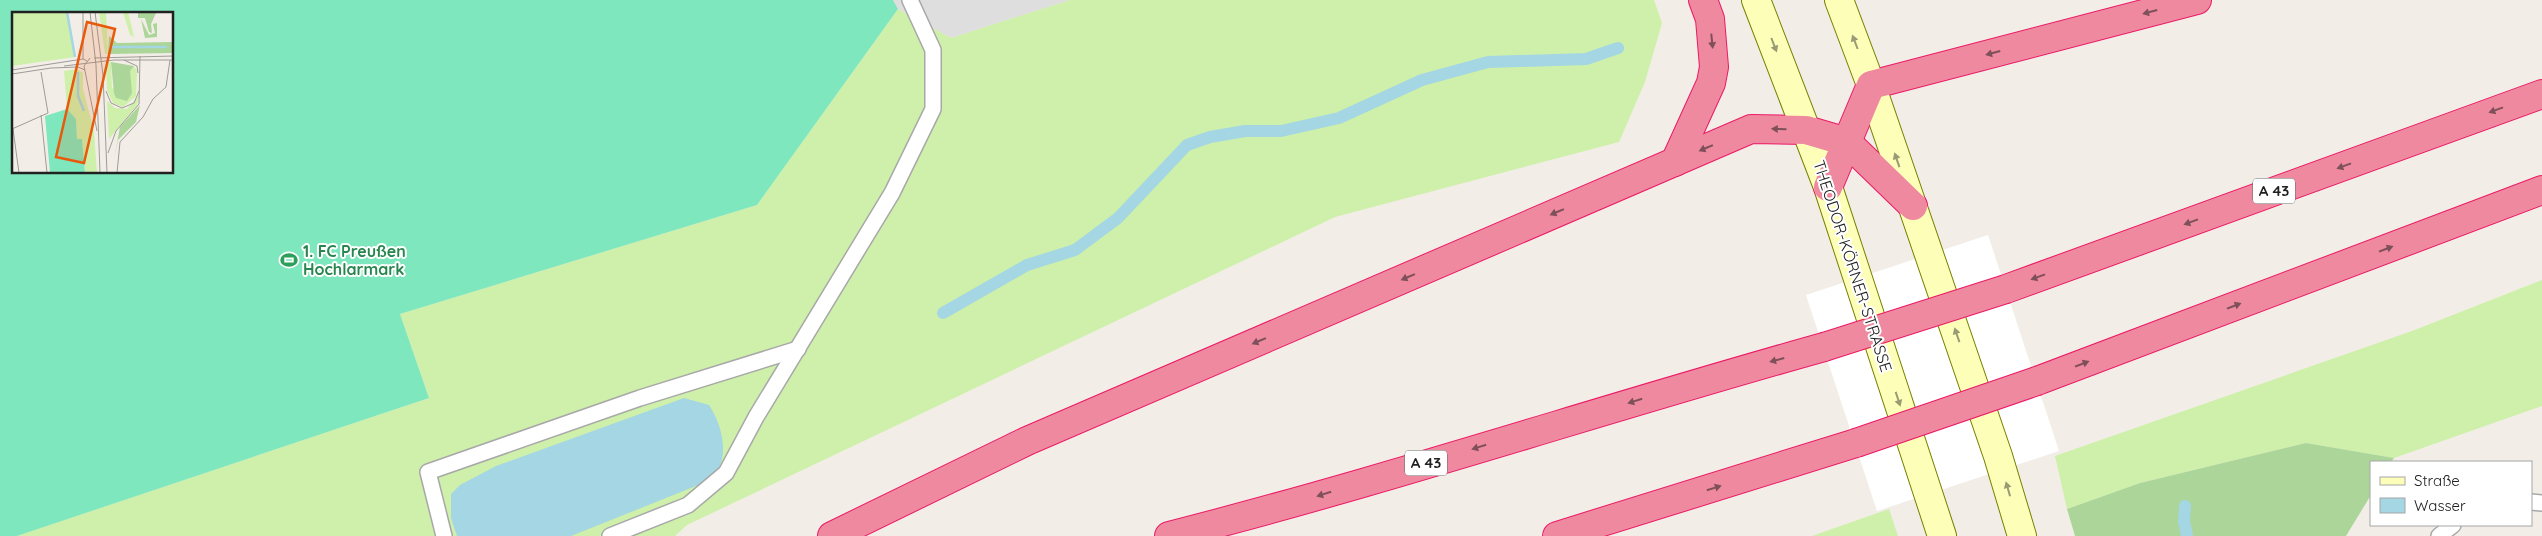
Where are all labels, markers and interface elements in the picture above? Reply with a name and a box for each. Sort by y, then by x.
one-way arrow [2142,8,2157,16]
inset map [12,12,174,174]
one-way arrow [1708,33,1716,49]
one-way arrow [1851,35,1858,50]
one-way arrow [1771,38,1778,53]
one-way arrow [1985,49,2000,57]
one-way arrow [2488,106,2503,114]
one-way arrow [1771,125,1787,133]
one-way arrow [1698,144,1713,152]
one-way arrow [1893,152,1901,167]
street label: THEODOR-KÖRNER-STRASSE [1809,158,1897,374]
one-way arrow [2336,163,2351,170]
road number: A 43 [2253,178,2295,204]
one-way arrow [1550,209,1564,217]
one-way arrow [2183,218,2198,226]
place label: 1. FC Preußen Hochlarmark [303,241,406,279]
one-way arrow [2379,245,2394,253]
sports icon: 1. FC Preußen Hochlarmark [279,250,299,270]
one-way arrow [1401,273,1415,281]
one-way arrow [2030,273,2045,281]
one-way arrow [2227,302,2241,310]
one-way arrow [1952,327,1960,342]
one-way arrow [1252,338,1266,346]
one-way arrow [1770,357,1785,365]
one-way arrow [2075,360,2090,368]
one-way arrow [1894,392,1902,407]
one-way arrow [1627,397,1642,405]
one-way arrow [1472,444,1487,452]
road number: A 43 [1405,450,1447,476]
legend [2370,461,2532,526]
text: Straße [2414,471,2460,490]
one-way arrow [2003,482,2011,497]
one-way arrow [1707,484,1722,492]
one-way arrow [1316,491,1331,499]
text: Wasser [2414,496,2466,515]

